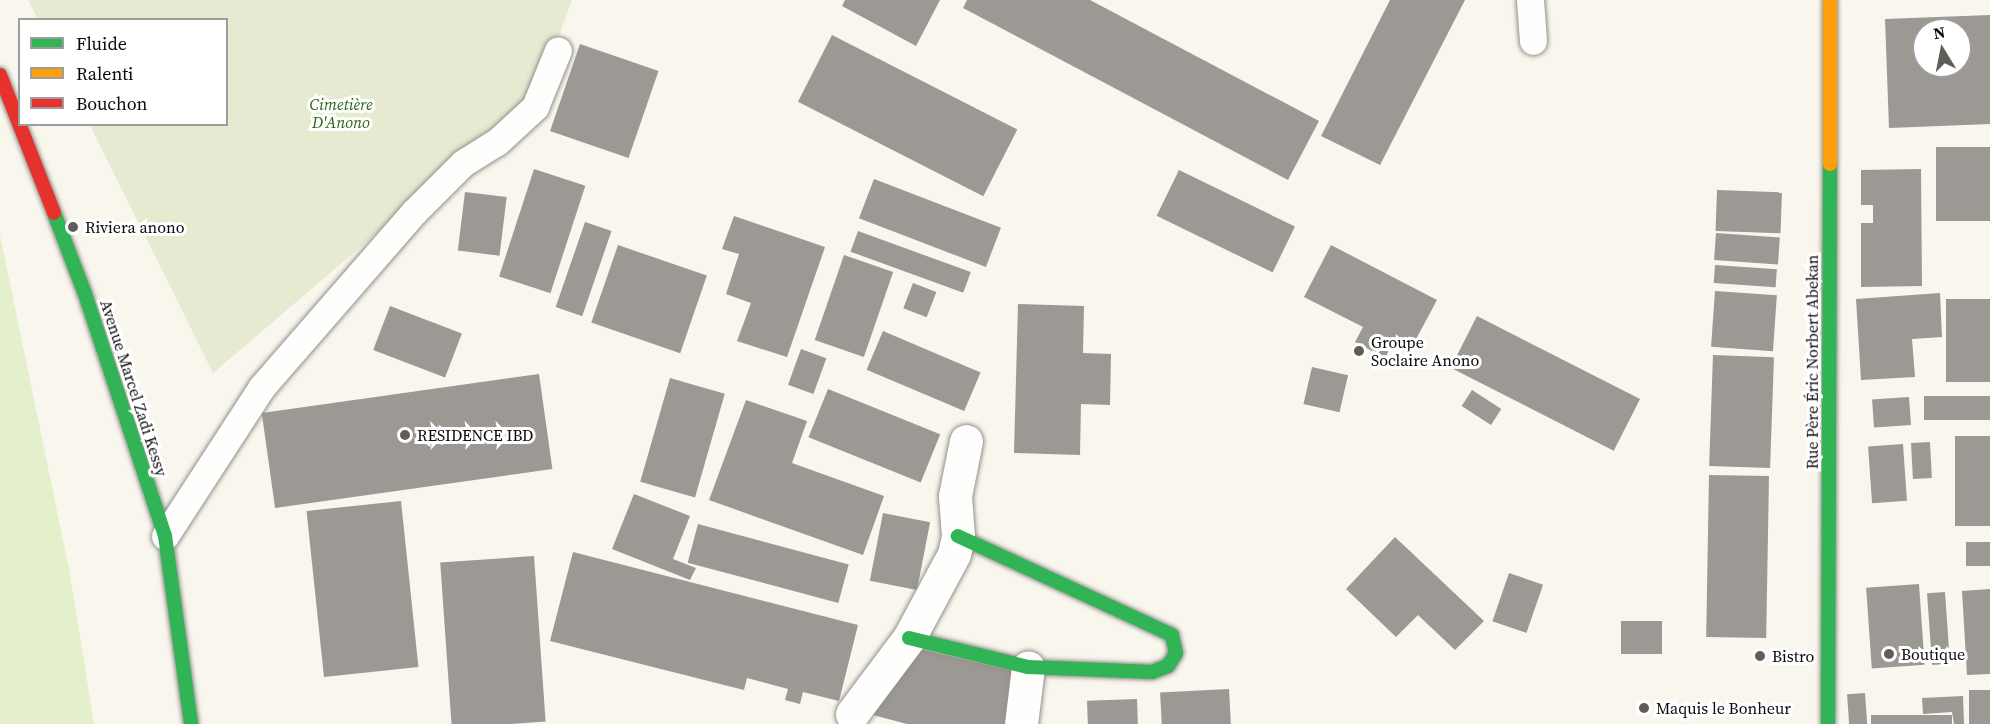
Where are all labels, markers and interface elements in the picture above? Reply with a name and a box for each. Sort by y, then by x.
legend [18,18,228,126]
north arrow [1912,18,1972,78]
text: N [1932,20,1947,44]
text: Fluide [76,31,127,56]
text: Ralenti [76,61,133,86]
text: Bouchon [76,91,148,116]
park label: Cimetière D'Anono [309,94,373,132]
place label: Riviera anono [85,217,184,237]
marker: Riviera anono [66,220,80,234]
street label: Rue Père Éric Norbert Abekan [1802,255,1822,469]
street label: Avenue Marcel Zadi Kessy [96,297,172,479]
place label: Groupe Soclaire Anono [1371,332,1479,370]
marker: Groupe Soclaire Anono [1352,344,1366,358]
place label: RESIDENCE IBD [417,425,533,445]
marker: RESIDENCE IBD [398,428,412,442]
place label: Boutique [1901,644,1965,664]
place label: Bistro [1772,646,1814,666]
marker: Boutique [1882,647,1896,661]
marker: Bistro [1753,649,1767,663]
place label: Maquis le Bonheur [1656,698,1791,718]
marker: Maquis le Bonheur [1637,701,1651,715]

